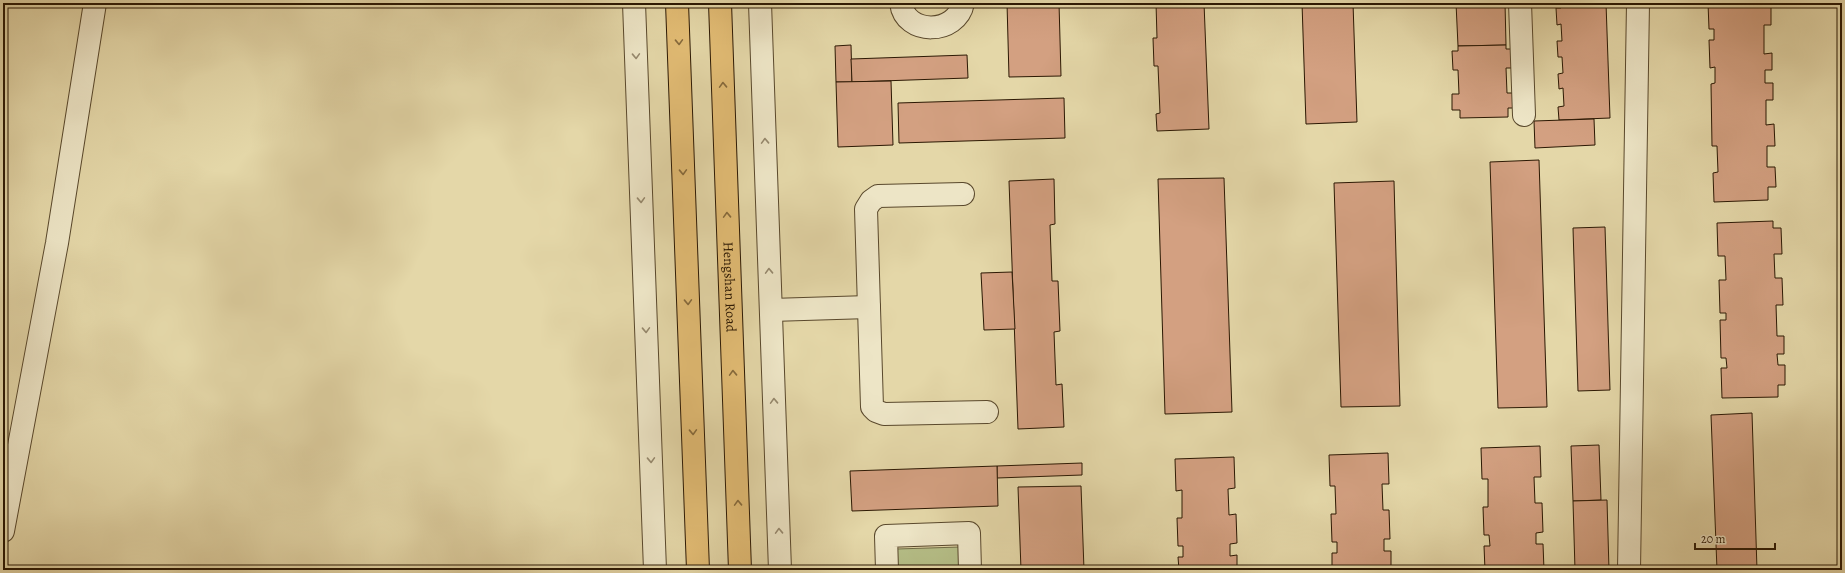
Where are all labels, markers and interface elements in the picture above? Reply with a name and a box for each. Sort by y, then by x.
one-way arrow [674,39,683,45]
one-way arrow [632,53,640,59]
one-way arrow [718,82,727,88]
one-way arrow [760,138,769,144]
one-way arrow [679,169,688,175]
one-way arrow [637,197,645,203]
one-way arrow [723,212,731,218]
street label: Hengshan Road [718,241,741,333]
one-way arrow [765,268,774,274]
one-way arrow [684,299,692,305]
one-way arrow [642,327,650,333]
one-way arrow [729,370,737,376]
one-way arrow [770,398,779,404]
one-way arrow [689,429,697,435]
one-way arrow [646,457,655,463]
one-way arrow [734,500,742,506]
scale bar [1695,525,1775,551]
one-way arrow [775,528,783,534]
text: 20 m [1701,531,1725,547]

